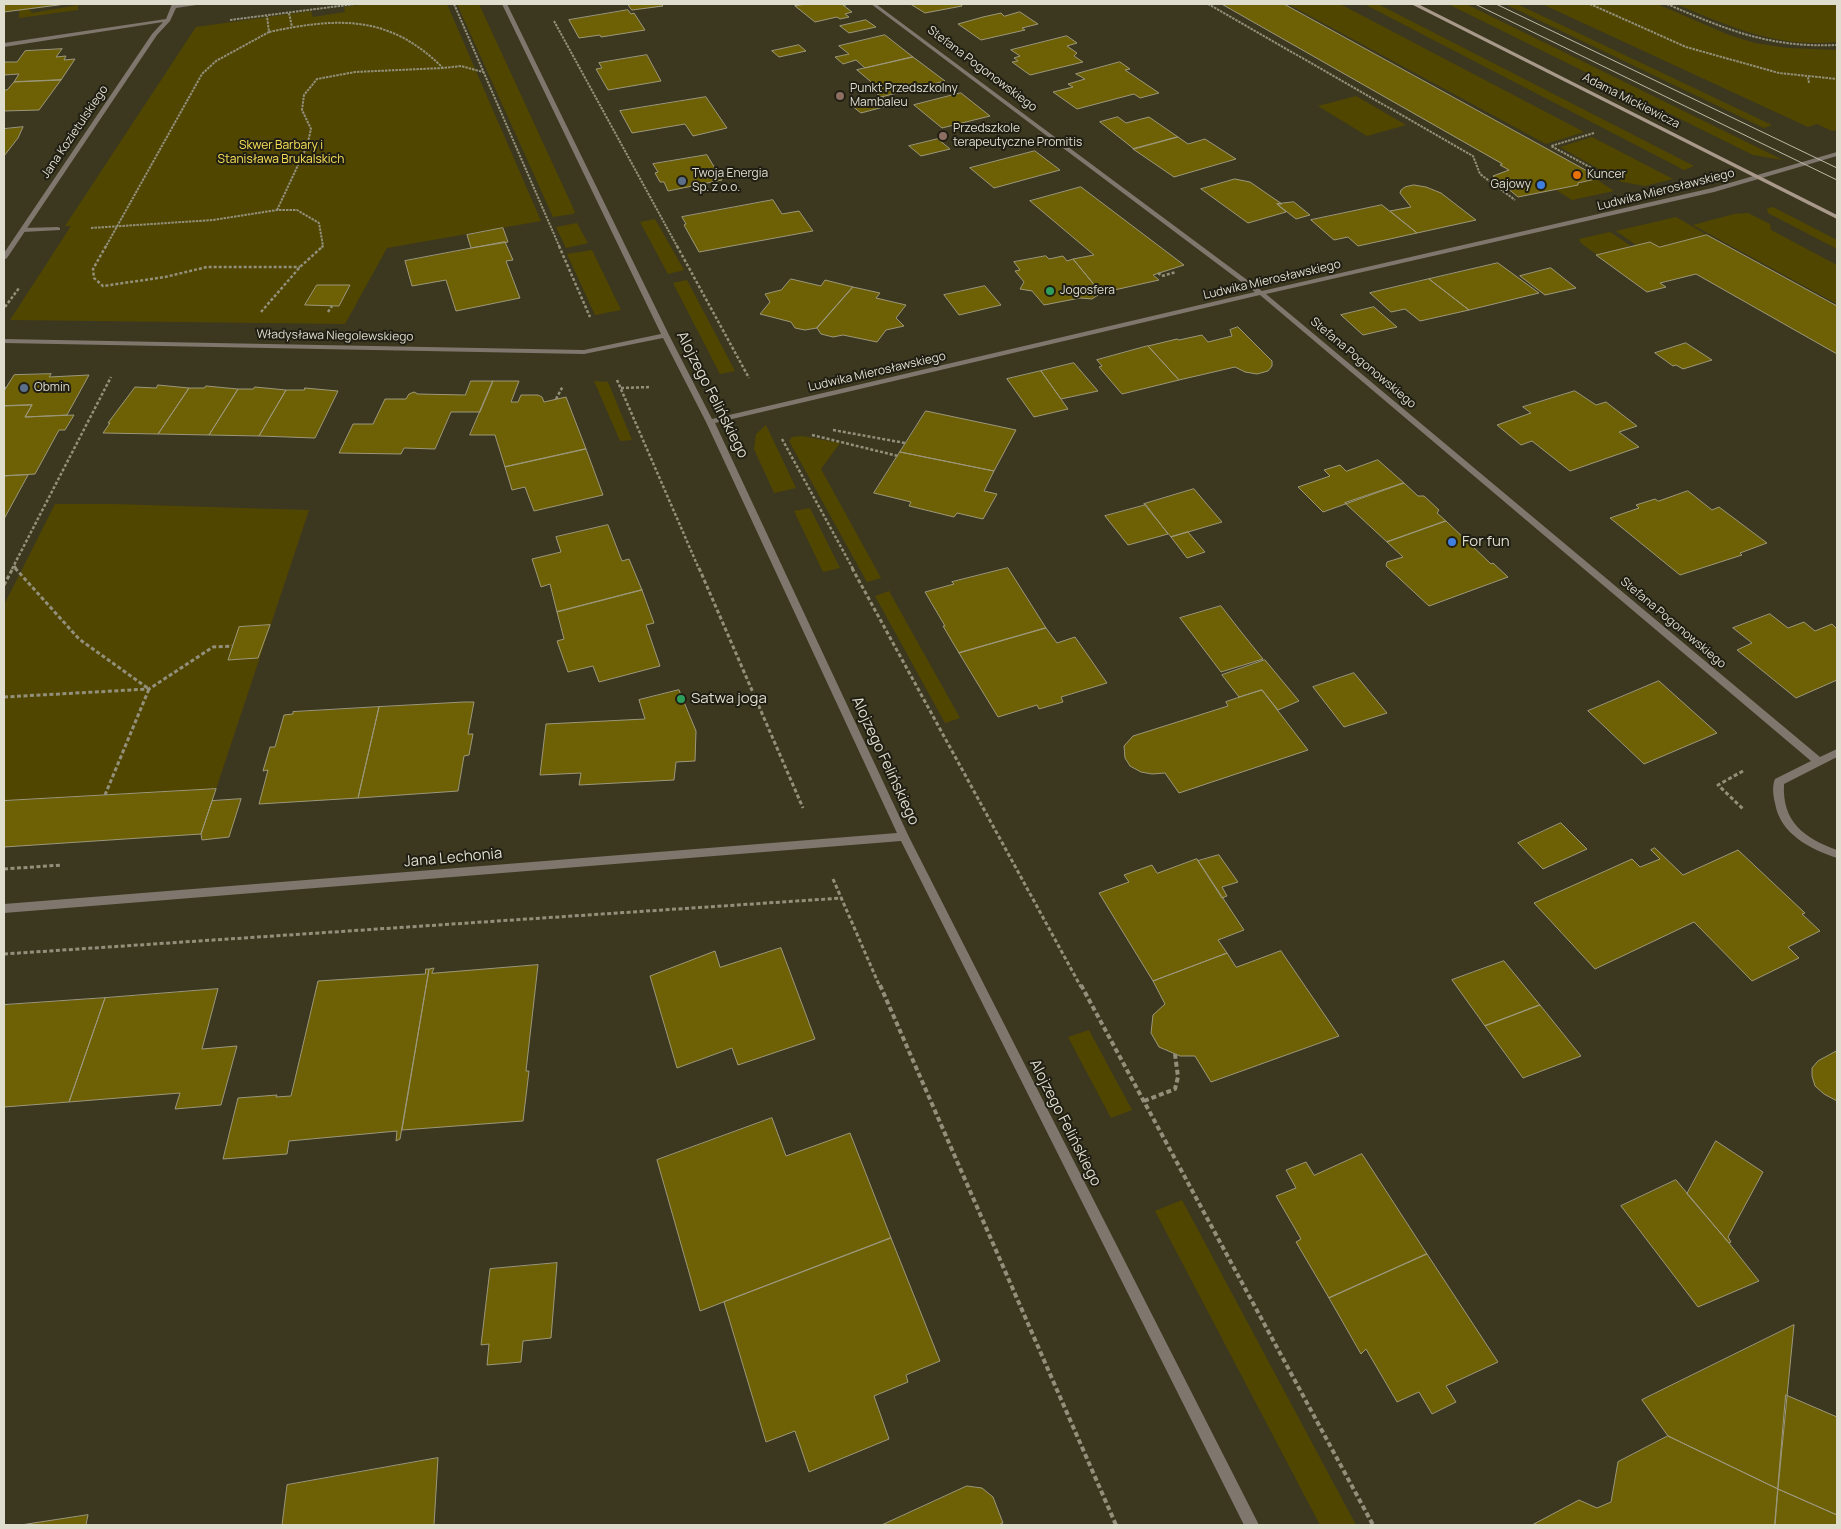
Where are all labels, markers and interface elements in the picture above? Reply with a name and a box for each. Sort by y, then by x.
street label: Stefana Pogonowskiego [924,23,1040,115]
street label: Adama Mickiewicza [1580,70,1682,132]
place label: Punkt Przedszkolny Mambaleu [850,82,958,110]
street label: Jana Kozietulskiego [39,83,111,181]
marker: Punkt Przedszkolny Mambaleu [834,90,846,102]
place label: Przedszkole terapeutyczne Promitis [953,122,1082,150]
marker: Przedszkole terapeutyczne Promitis [937,130,949,142]
park label: Skwer Barbary i Stanisława Brukalskich [218,139,344,167]
street label: Ludwika Mierosławskiego [1596,166,1736,214]
place label: Twoja Energia Sp. z o.o. [692,167,768,195]
place label: Kuncer [1587,168,1626,182]
marker: Kuncer [1571,169,1583,181]
marker: Twoja Energia Sp. z o.o. [676,175,688,187]
place label: Gajowy [1491,178,1531,192]
marker: Gajowy [1535,179,1547,191]
street label: Ludwika Mierosławskiego [1202,257,1342,303]
place label: Jogosfera [1060,284,1115,298]
marker: Jogosfera [1044,285,1056,297]
street label: Stefana Pogonowskiego [1307,315,1419,411]
street label: Władysława Niegolewskiego [256,327,414,345]
street label: Alojzego Felińskiego [672,329,752,461]
street label: Ludwika Mierosławskiego [807,349,947,395]
place label: Obmin [34,381,70,395]
marker: Obmin [18,382,30,394]
place label: For fun [1462,533,1510,551]
marker: For fun [1446,536,1458,548]
street label: Stefana Pogonowskiego [1617,575,1729,671]
place label: Satwa joga [691,690,767,708]
marker: Satwa joga [675,693,687,705]
street label: Alojzego Felińskiego [847,694,923,828]
street label: Jana Lechonia [403,845,503,871]
street label: Alojzego Felińskiego [1025,1057,1105,1189]

